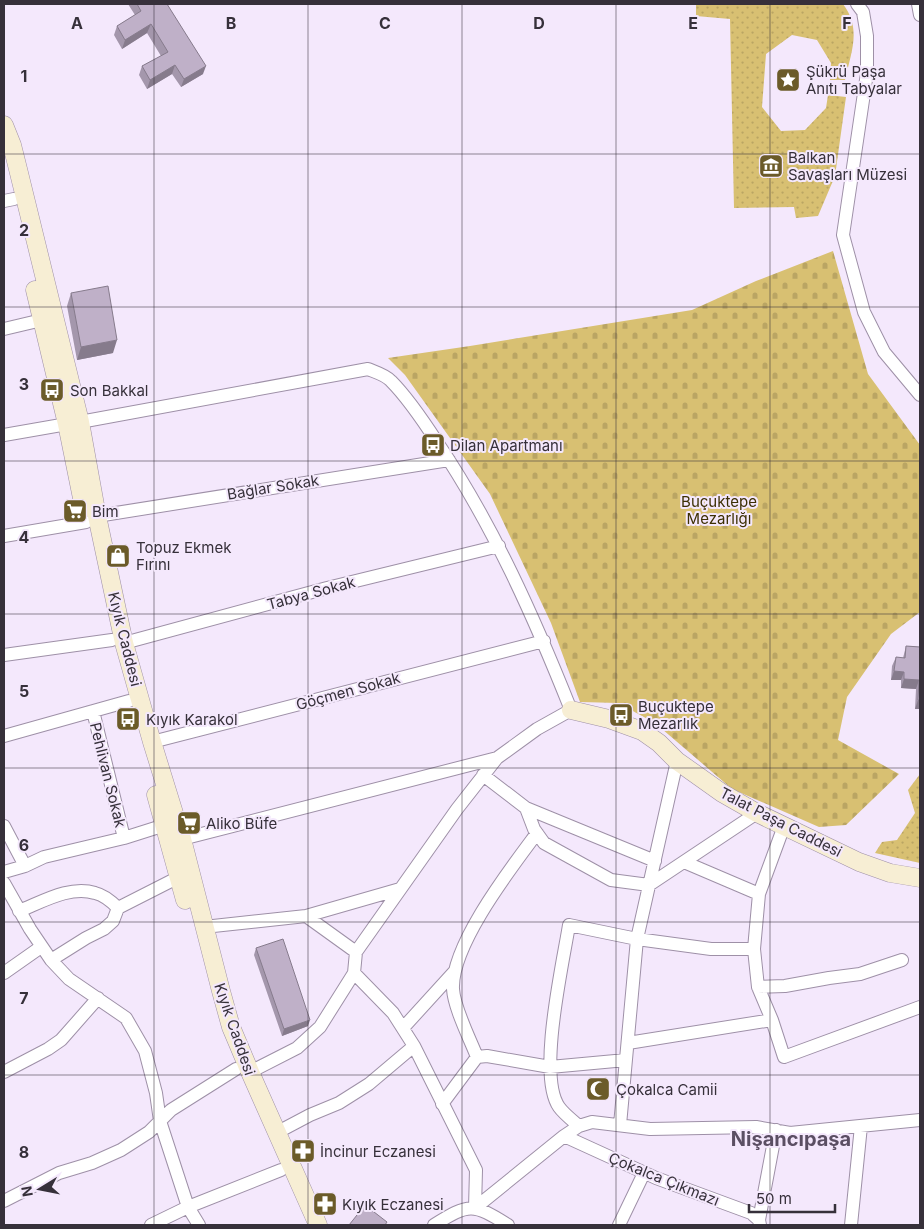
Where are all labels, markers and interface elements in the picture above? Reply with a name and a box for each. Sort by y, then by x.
text: A [71,13,83,33]
text: B [226,13,236,33]
text: C [379,13,391,33]
text: D [533,13,545,33]
text: E [688,13,698,33]
text: F [842,13,852,33]
place label: Şükrü Paşa Anıtı Tabyalar [806,62,902,98]
text: 1 [21,66,27,86]
place icon: Şükrü Paşa Anıtı Tabyalar [775,67,801,93]
place label: Balkan Savaşları Müzesi [788,148,907,184]
museum icon: Balkan Savaşları Müzesi [758,153,784,179]
text: 2 [19,220,29,240]
text: 3 [19,374,29,394]
bus stop icon: Son Bakkal [39,377,65,403]
place label: Son Bakkal [70,381,148,400]
bus stop icon: Dilan Apartmanı [420,432,446,458]
place label: Dilan Apartmanı [450,436,563,455]
street label: Bağlar Sokak [226,470,321,504]
park label: Buçuktepe Mezarlığı [681,492,757,528]
supermarket icon: Bim [62,498,88,524]
place label: Bim [92,502,119,521]
text: 4 [19,527,30,547]
place label: Topuz Ekmek Fırını [136,538,232,574]
shop icon: Topuz Ekmek Fırını [105,543,131,569]
street label: Tabya Sokak [265,572,358,614]
street label: Kıyık Caddesi [104,590,146,688]
street label: Göçmen Sokak [294,668,403,714]
text: 5 [19,681,29,701]
place label: Buçuktepe Mezarlık [638,697,714,733]
bus stop icon: Buçuktepe Mezarlık [608,702,634,728]
bus stop icon: Kıyık Karakol [115,706,141,732]
place label: Kıyık Karakol [146,710,238,729]
street label: Pehlivan Sokak [86,720,130,830]
street label: Talat Paşa Caddesi [717,783,845,861]
supermarket icon: Aliko Büfe [176,810,202,836]
place label: Aliko Büfe [206,814,277,833]
text: 6 [19,835,29,855]
street label: Kıyık Caddesi [210,980,260,1078]
text: 7 [19,988,29,1008]
mosque icon: Çokalca Camii [585,1076,611,1102]
place label: Çokalca Camii [616,1080,717,1099]
district label: Nişancıpaşa [731,1127,851,1151]
pharmacy icon: İncinur Eczanesi [290,1138,316,1164]
text: 8 [19,1142,29,1162]
place label: İncinur Eczanesi [320,1142,436,1161]
street label: Çokalca Çıkmazı [606,1148,722,1210]
north arrow [15,1164,65,1214]
scale bar [749,1182,835,1214]
text: N [17,1185,36,1198]
text: 50 m [756,1189,792,1208]
pharmacy icon: Kıyık Eczanesi [312,1191,338,1217]
place label: Kıyık Eczanesi [342,1195,444,1214]

